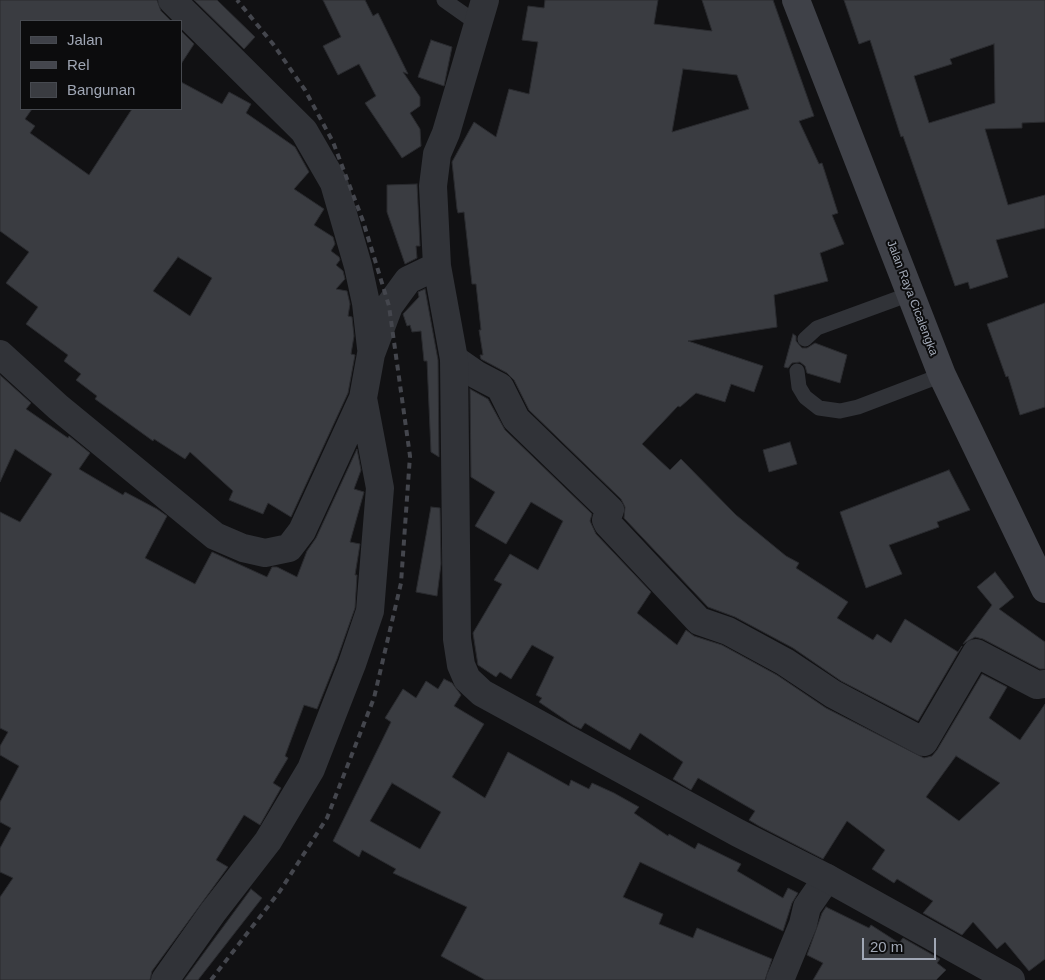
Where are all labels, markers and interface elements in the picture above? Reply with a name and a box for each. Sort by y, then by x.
legend [20,20,182,110]
text: Jalan [67,31,103,48]
text: Rel [67,56,90,73]
text: Bangunan [67,81,135,98]
street label: Jalan Raya Cicalengka [883,238,941,358]
scale bar [865,928,939,960]
text: 20 m [870,938,903,955]

